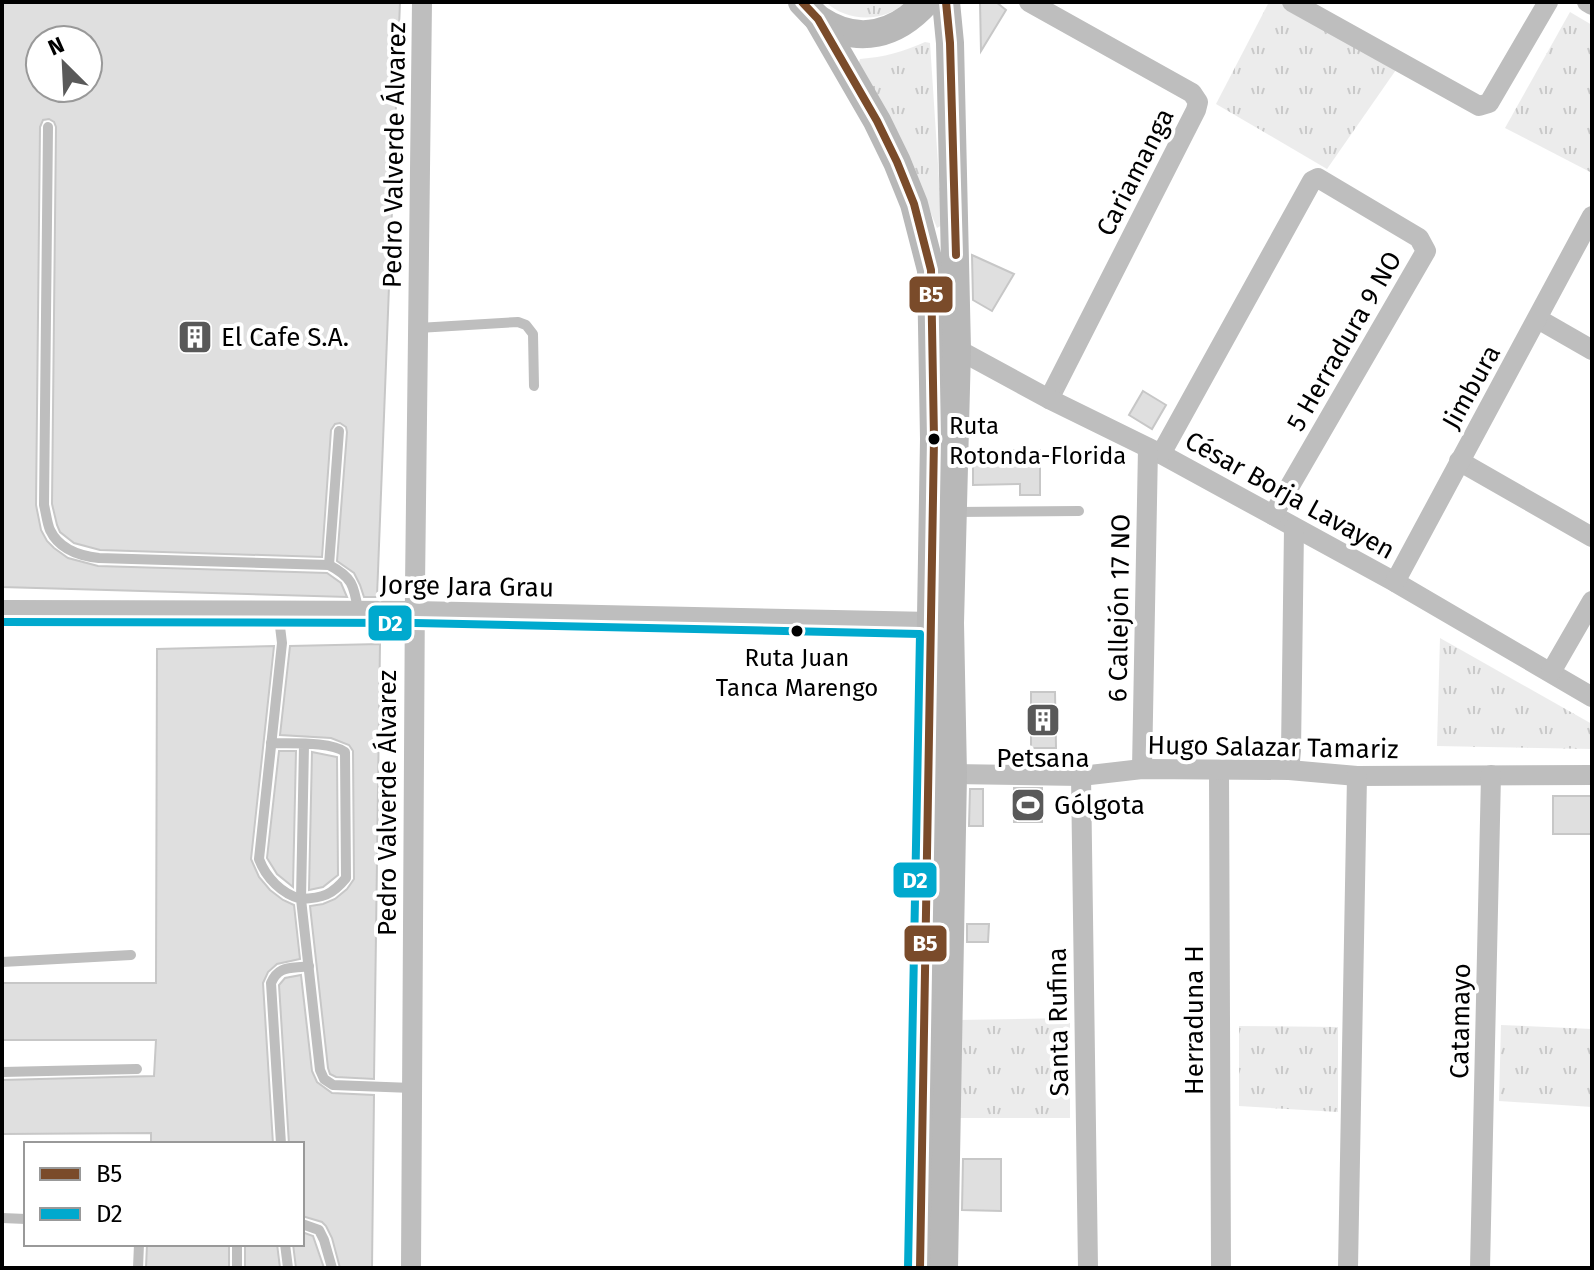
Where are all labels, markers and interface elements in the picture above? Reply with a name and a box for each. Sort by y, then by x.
street label: Pedro Valverde Álvarez [377,22,412,288]
north arrow [24,24,104,104]
text: N [44,31,68,61]
street label: Cariamanga [1090,103,1181,241]
street label: 5 Herradura 9 NO [1280,246,1408,437]
line badge: B5 [908,275,954,314]
text: B5 [918,281,944,308]
building icon: El Cafe S.A. [176,318,214,356]
place label: El Cafe S.A. [221,322,349,353]
street label: Jimbura [1436,340,1507,435]
place label: Ruta Rotonda-Florida [949,412,1126,470]
street label: César Borja Lavayen [1180,425,1400,566]
marker: Ruta Rotonda-Florida [926,431,942,447]
street label: 6 Callejón 17 NO [1102,514,1137,702]
street label: Jorge Jara Grau [380,569,554,604]
line badge: D2 [367,604,413,642]
text: D2 [377,610,403,637]
marker: Ruta Juan Tanca Marengo [789,623,805,639]
place label: Ruta Juan Tanca Marengo [716,644,878,702]
street label: Pedro Valverde Álvarez [372,670,403,936]
building icon: Petsana [1024,701,1062,739]
street label: Hugo Salazar Tamariz [1147,730,1399,765]
place label: Petsana [996,743,1090,774]
sports icon: Gólgota [1009,786,1047,824]
place label: Gólgota [1054,790,1145,821]
line badge: D2 [892,861,938,899]
text: D2 [902,867,928,894]
line badge: B5 [903,924,948,963]
text: B5 [912,930,938,957]
street label: Herraduna H [1179,945,1210,1095]
street label: Santa Rufina [1042,947,1075,1097]
street label: Catamayo [1444,963,1477,1079]
legend [24,1142,304,1246]
text: B5 [96,1160,122,1188]
text: D2 [96,1200,123,1228]

